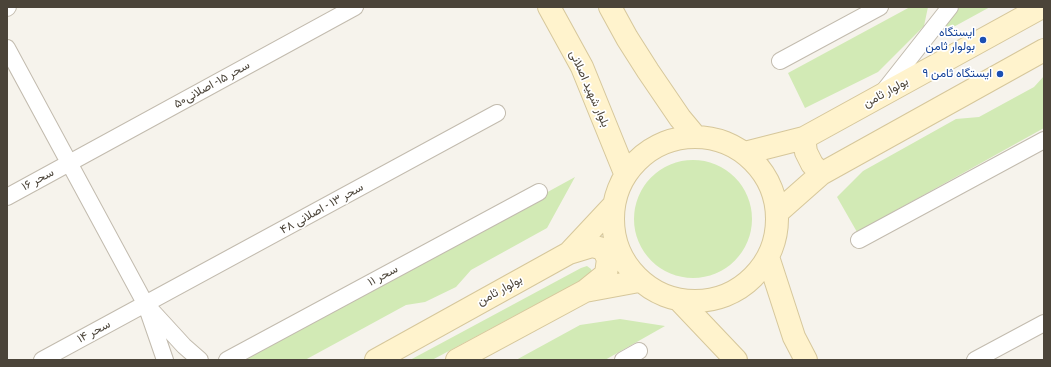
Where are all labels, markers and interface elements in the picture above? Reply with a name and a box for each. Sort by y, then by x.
place label: ایستگاه بولوار ثامن [926,26,975,54]
marker: ایستگاه بولوار ثامن [978,35,988,45]
street label: بلوار شهید اصلانی [566,48,612,130]
street label: سحر ۱۵- اصلانی۵۰ [171,58,253,112]
place label: ایستگاه ثامن ۹ [922,67,992,81]
marker: ایستگاه ثامن ۹ [995,69,1005,79]
street label: بولوار ثامن [861,75,911,111]
street label: سحر ۱۶ [19,166,57,194]
street label: سحر ۱۳ - اصلانی ۴۸ [278,180,366,238]
street label: سحر ۱۱ [366,262,400,290]
street label: بولوار ثامن [475,273,525,309]
street label: سحر ۱۴ [75,317,113,347]

